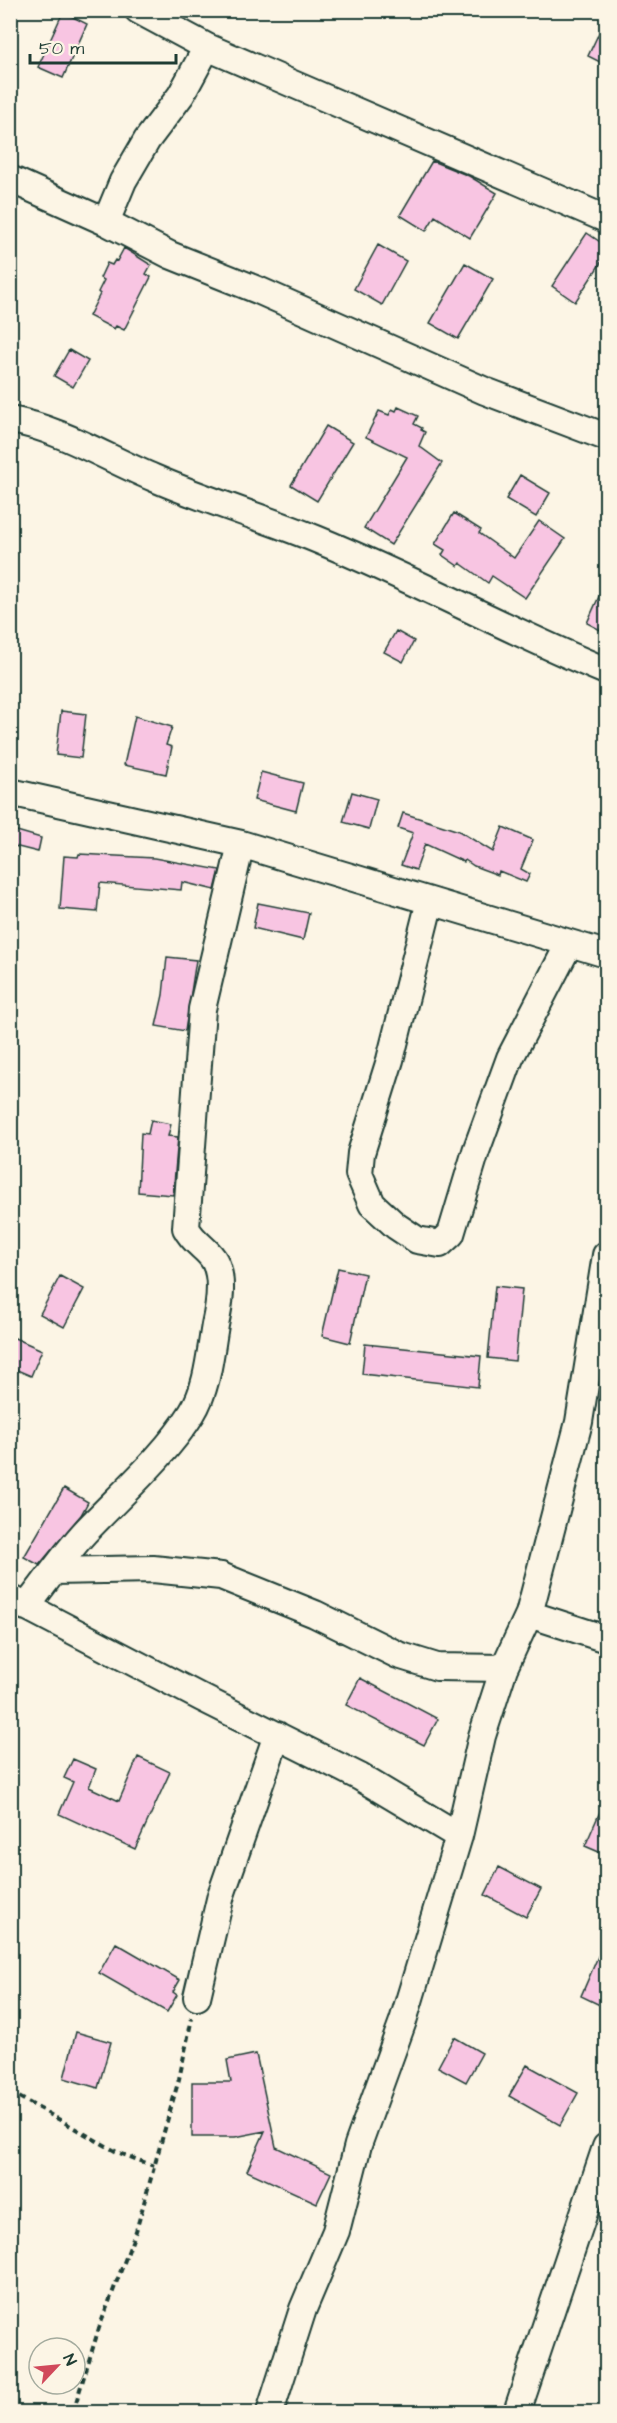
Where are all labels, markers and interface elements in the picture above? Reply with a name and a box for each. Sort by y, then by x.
scale bar [30,27,176,65]
text: 50 m [39,36,84,61]
north arrow [27,2336,87,2396]
text: N [57,2351,82,2369]

